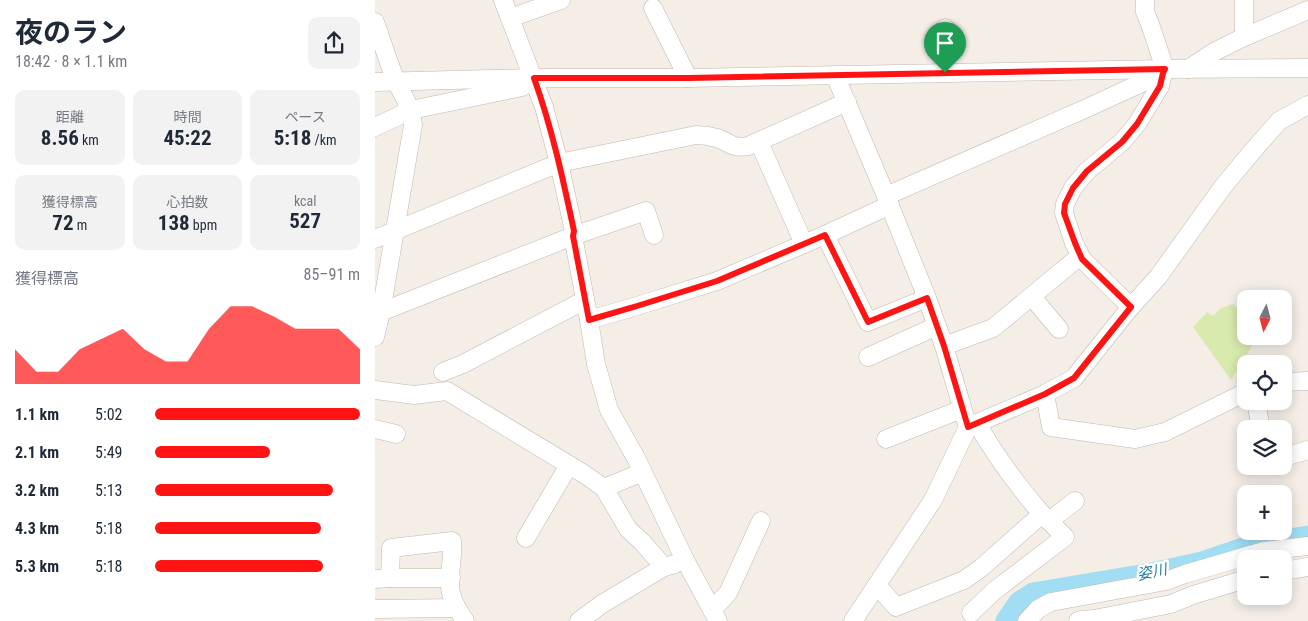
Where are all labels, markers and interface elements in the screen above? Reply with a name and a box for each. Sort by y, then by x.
text: 夜のラン [15,16,127,49]
button: share [308,17,360,69]
pin [924,22,966,73]
icon: arrive [931,29,959,57]
text: 18:42 · 8 × 1.1 km [15,52,127,71]
text: 距離 [56,109,84,125]
text: 時間 [173,109,201,125]
text: ペース [285,109,326,125]
text: 8.56 [41,126,79,150]
text: 45:22 [163,126,212,150]
text: 5:18 [274,126,311,150]
text: km [79,132,99,148]
text: /km [311,132,337,148]
text: kcal [294,193,316,209]
text: 獲得標高 [42,194,98,210]
text: 心拍数 [166,194,208,210]
text: 527 [289,209,321,233]
text: 72 [52,211,74,235]
text: 138 [158,211,190,235]
text: m [74,217,87,233]
text: bpm [190,217,217,233]
text: 85–91 m [304,265,360,284]
text: 獲得標高 [15,269,79,288]
north arrow [1237,290,1293,345]
map controls [1237,290,1292,605]
button: locate [1237,355,1292,410]
text: 1.1 km [15,405,59,424]
text: 5:02 [95,405,122,424]
button: layers [1237,420,1292,475]
text: 2.1 km [15,443,59,462]
text: 5:49 [95,443,122,462]
text: 3.2 km [15,481,59,500]
text: 5:13 [95,481,122,500]
button: + [1237,485,1292,540]
text: 4.3 km [15,519,59,538]
text: 5:18 [95,519,122,538]
button: − [1237,550,1292,605]
text: 5.3 km [15,557,59,576]
text: 5:18 [95,557,122,576]
water label: 姿川 [1135,560,1170,584]

